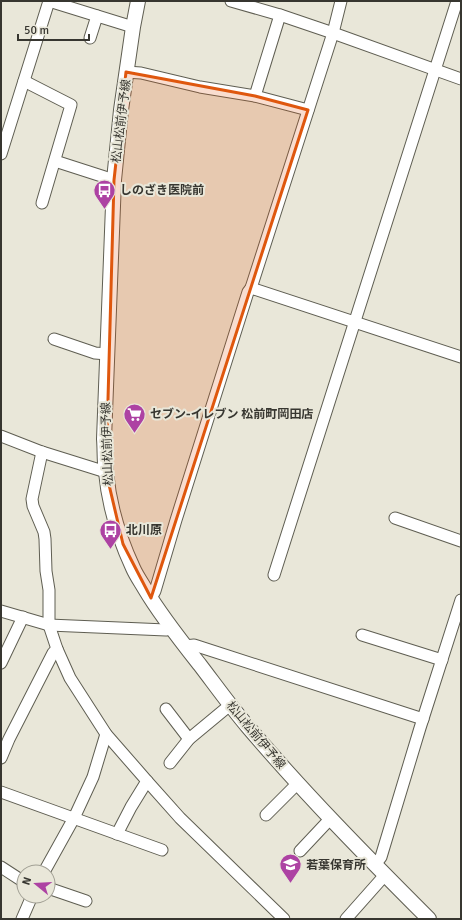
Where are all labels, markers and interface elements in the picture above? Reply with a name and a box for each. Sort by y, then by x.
scale bar [18,16,89,42]
text: 50 m [24,23,49,38]
street label: 松山松前伊予線 [109,78,134,164]
bus stop icon: しのざき医院前 [91,177,117,210]
place label: しのざき医院前 [120,183,204,198]
supermarket icon: セブン-イレブン 松前町岡田店 [121,401,147,434]
street label: 松山松前伊予線 [99,402,116,486]
place label: セブン-イレブン 松前町岡田店 [150,407,313,422]
bus stop icon: 北川原 [98,517,124,550]
place label: 北川原 [126,523,162,538]
street label: 松山松前伊予線 [223,698,288,772]
school or university icon: 若葉保育所 [277,852,303,885]
place label: 若葉保育所 [306,858,366,873]
north arrow [16,864,56,904]
text: N [20,875,34,887]

